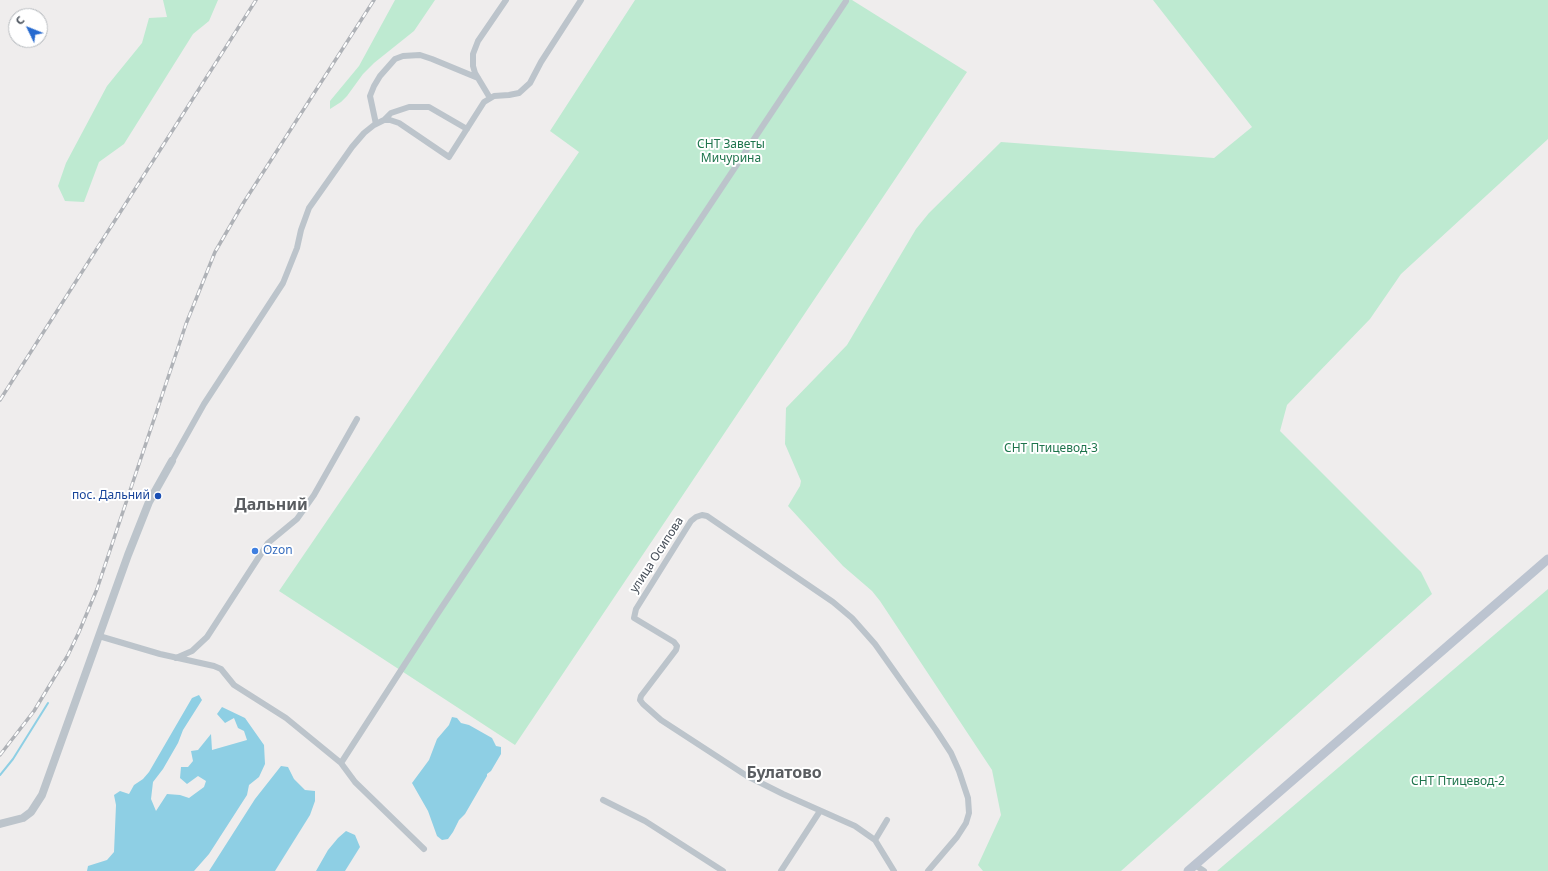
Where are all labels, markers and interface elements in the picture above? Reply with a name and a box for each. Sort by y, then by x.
north arrow [8,8,48,48]
text: С [12,12,27,28]
park label: СНТ Заветы Мичурина [697,138,765,166]
park label: СНТ Птицевод-3 [1004,442,1098,456]
place label: пос. Дальний [72,489,150,503]
marker: пос. Дальний [153,491,163,501]
district label: Дальний [234,495,308,515]
street label: улица Осипова [627,514,687,596]
place label: Ozon [263,544,293,558]
marker: Ozon [250,546,260,556]
district label: Булатово [746,763,822,783]
park label: СНТ Птицевод-2 [1411,775,1505,789]

